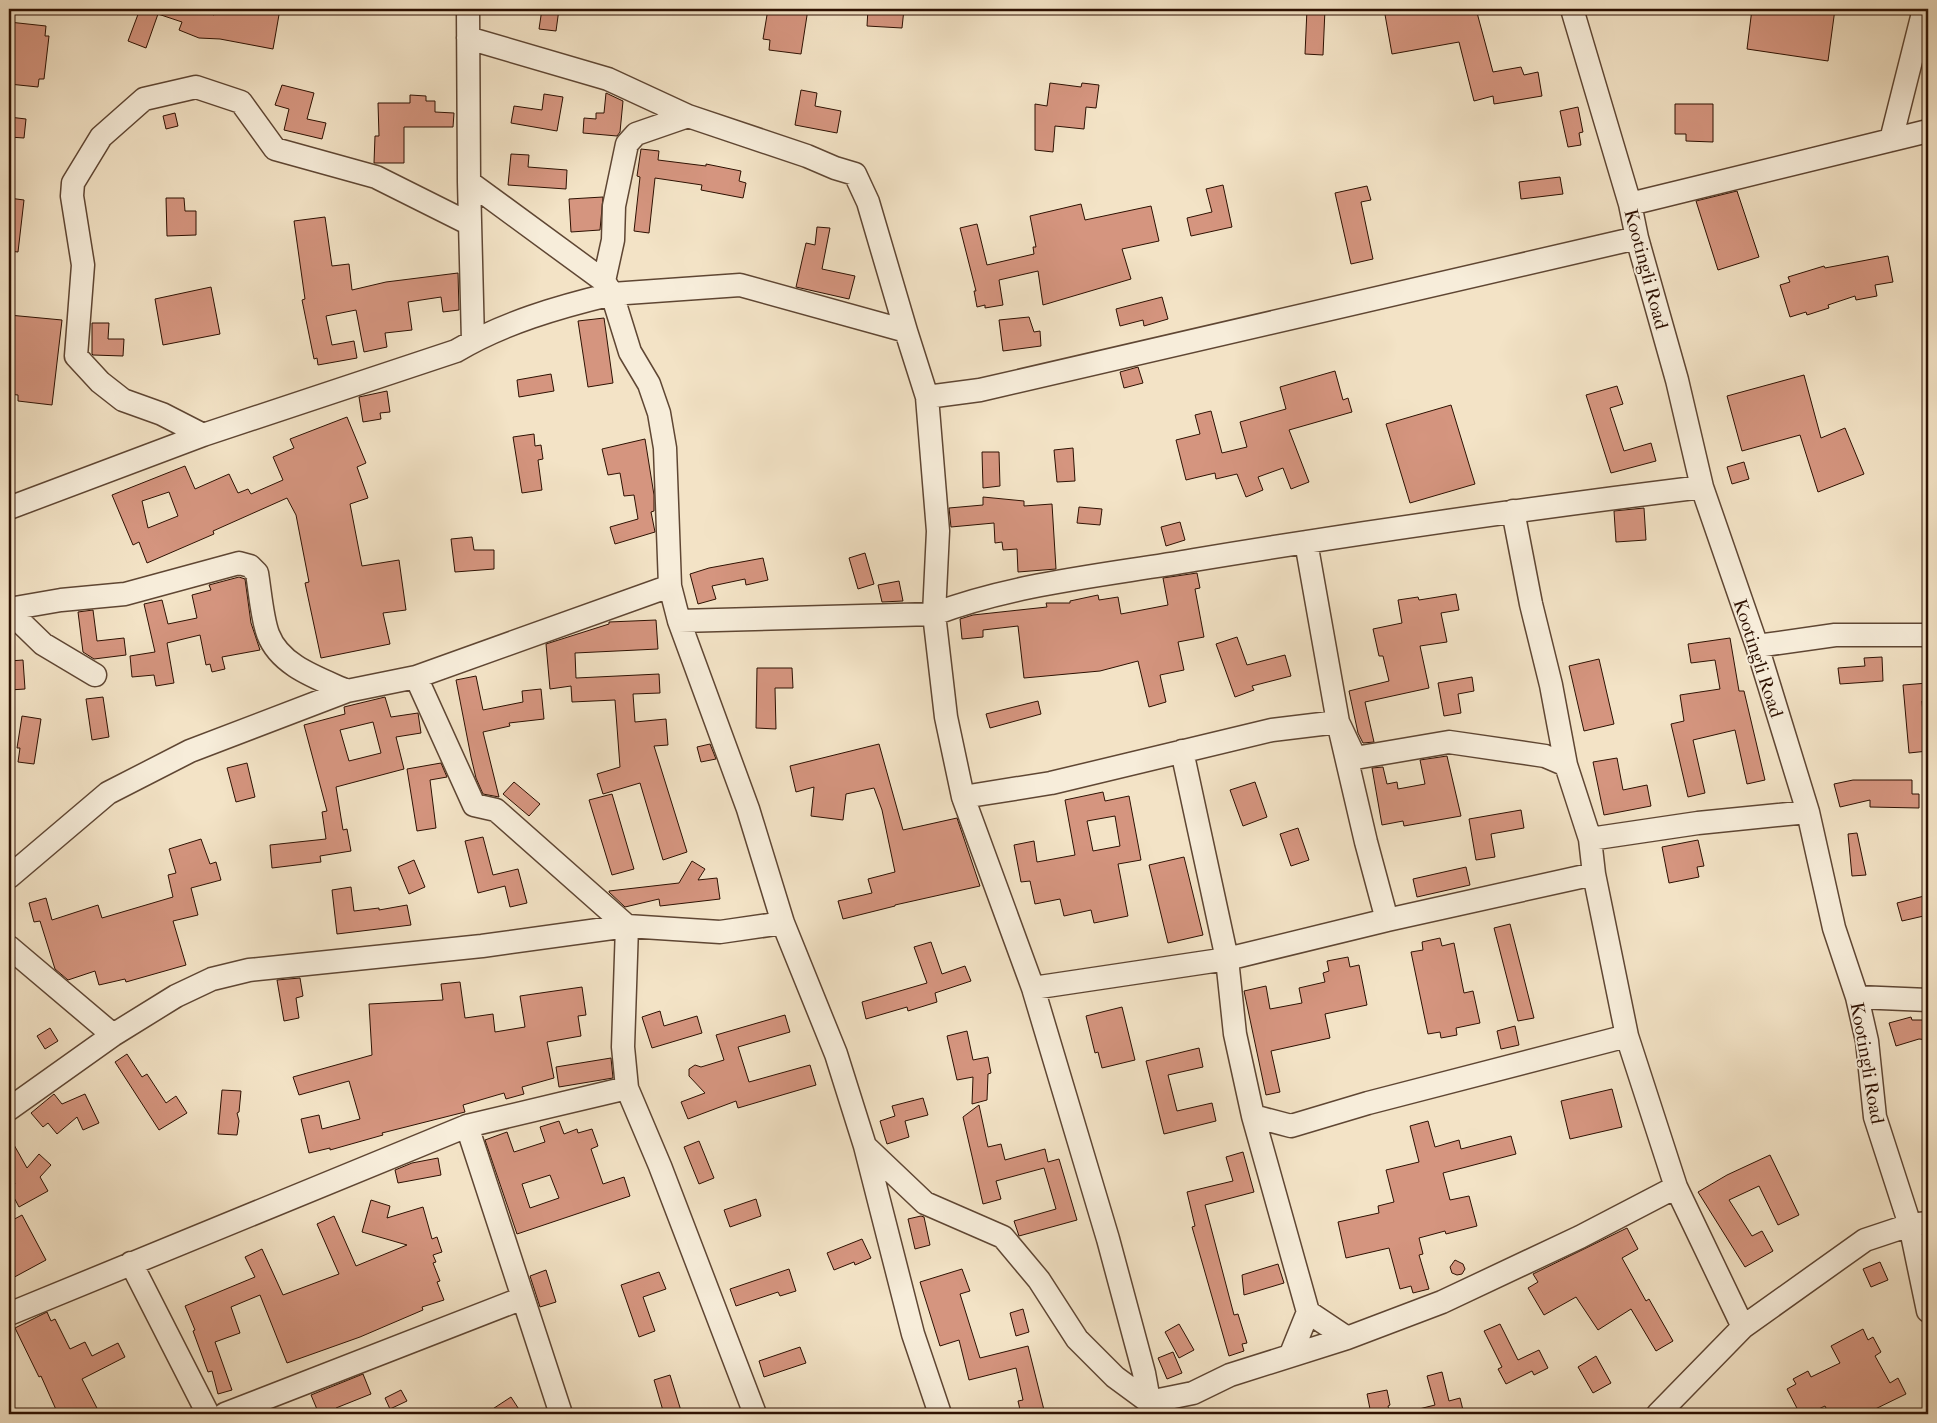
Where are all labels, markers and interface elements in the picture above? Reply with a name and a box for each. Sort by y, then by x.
street label: Kootingli Road [1619,207,1673,332]
street label: Kootingli Road [1729,596,1788,721]
street label: Kootingli Road [1845,1000,1889,1127]

